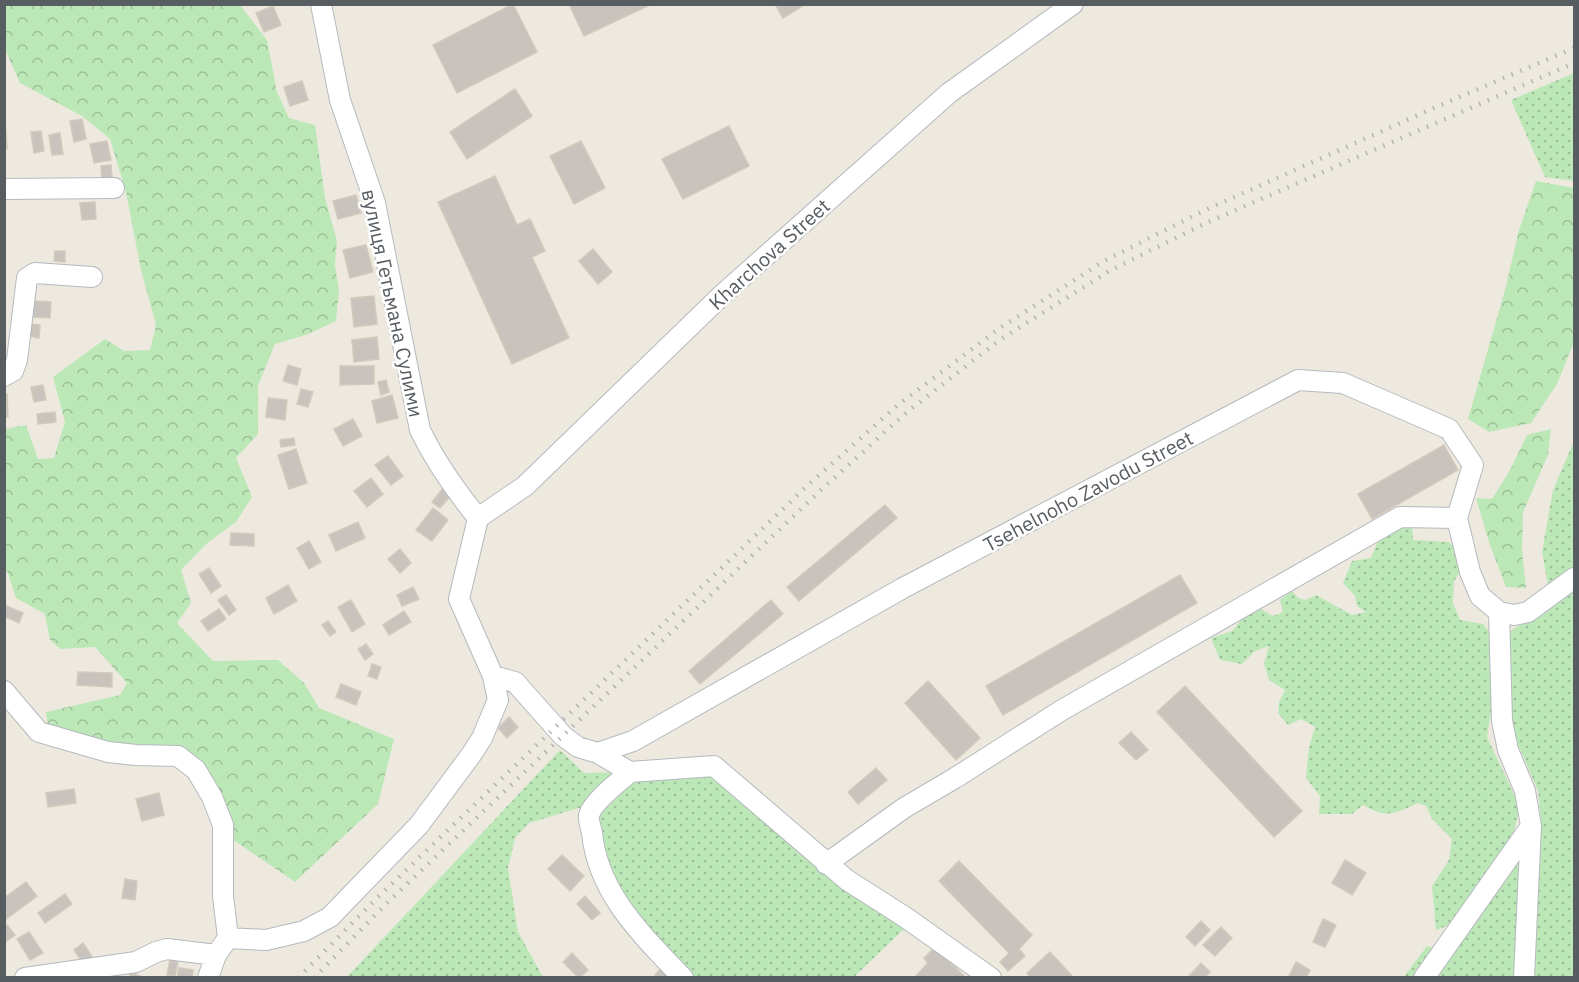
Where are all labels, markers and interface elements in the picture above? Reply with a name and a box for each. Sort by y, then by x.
street label: вулиця Гетьмана Сулими [356,187,430,419]
street label: Kharchova Street [703,192,835,316]
street label: Tsehelnoho Zavodu Street [978,424,1198,558]

